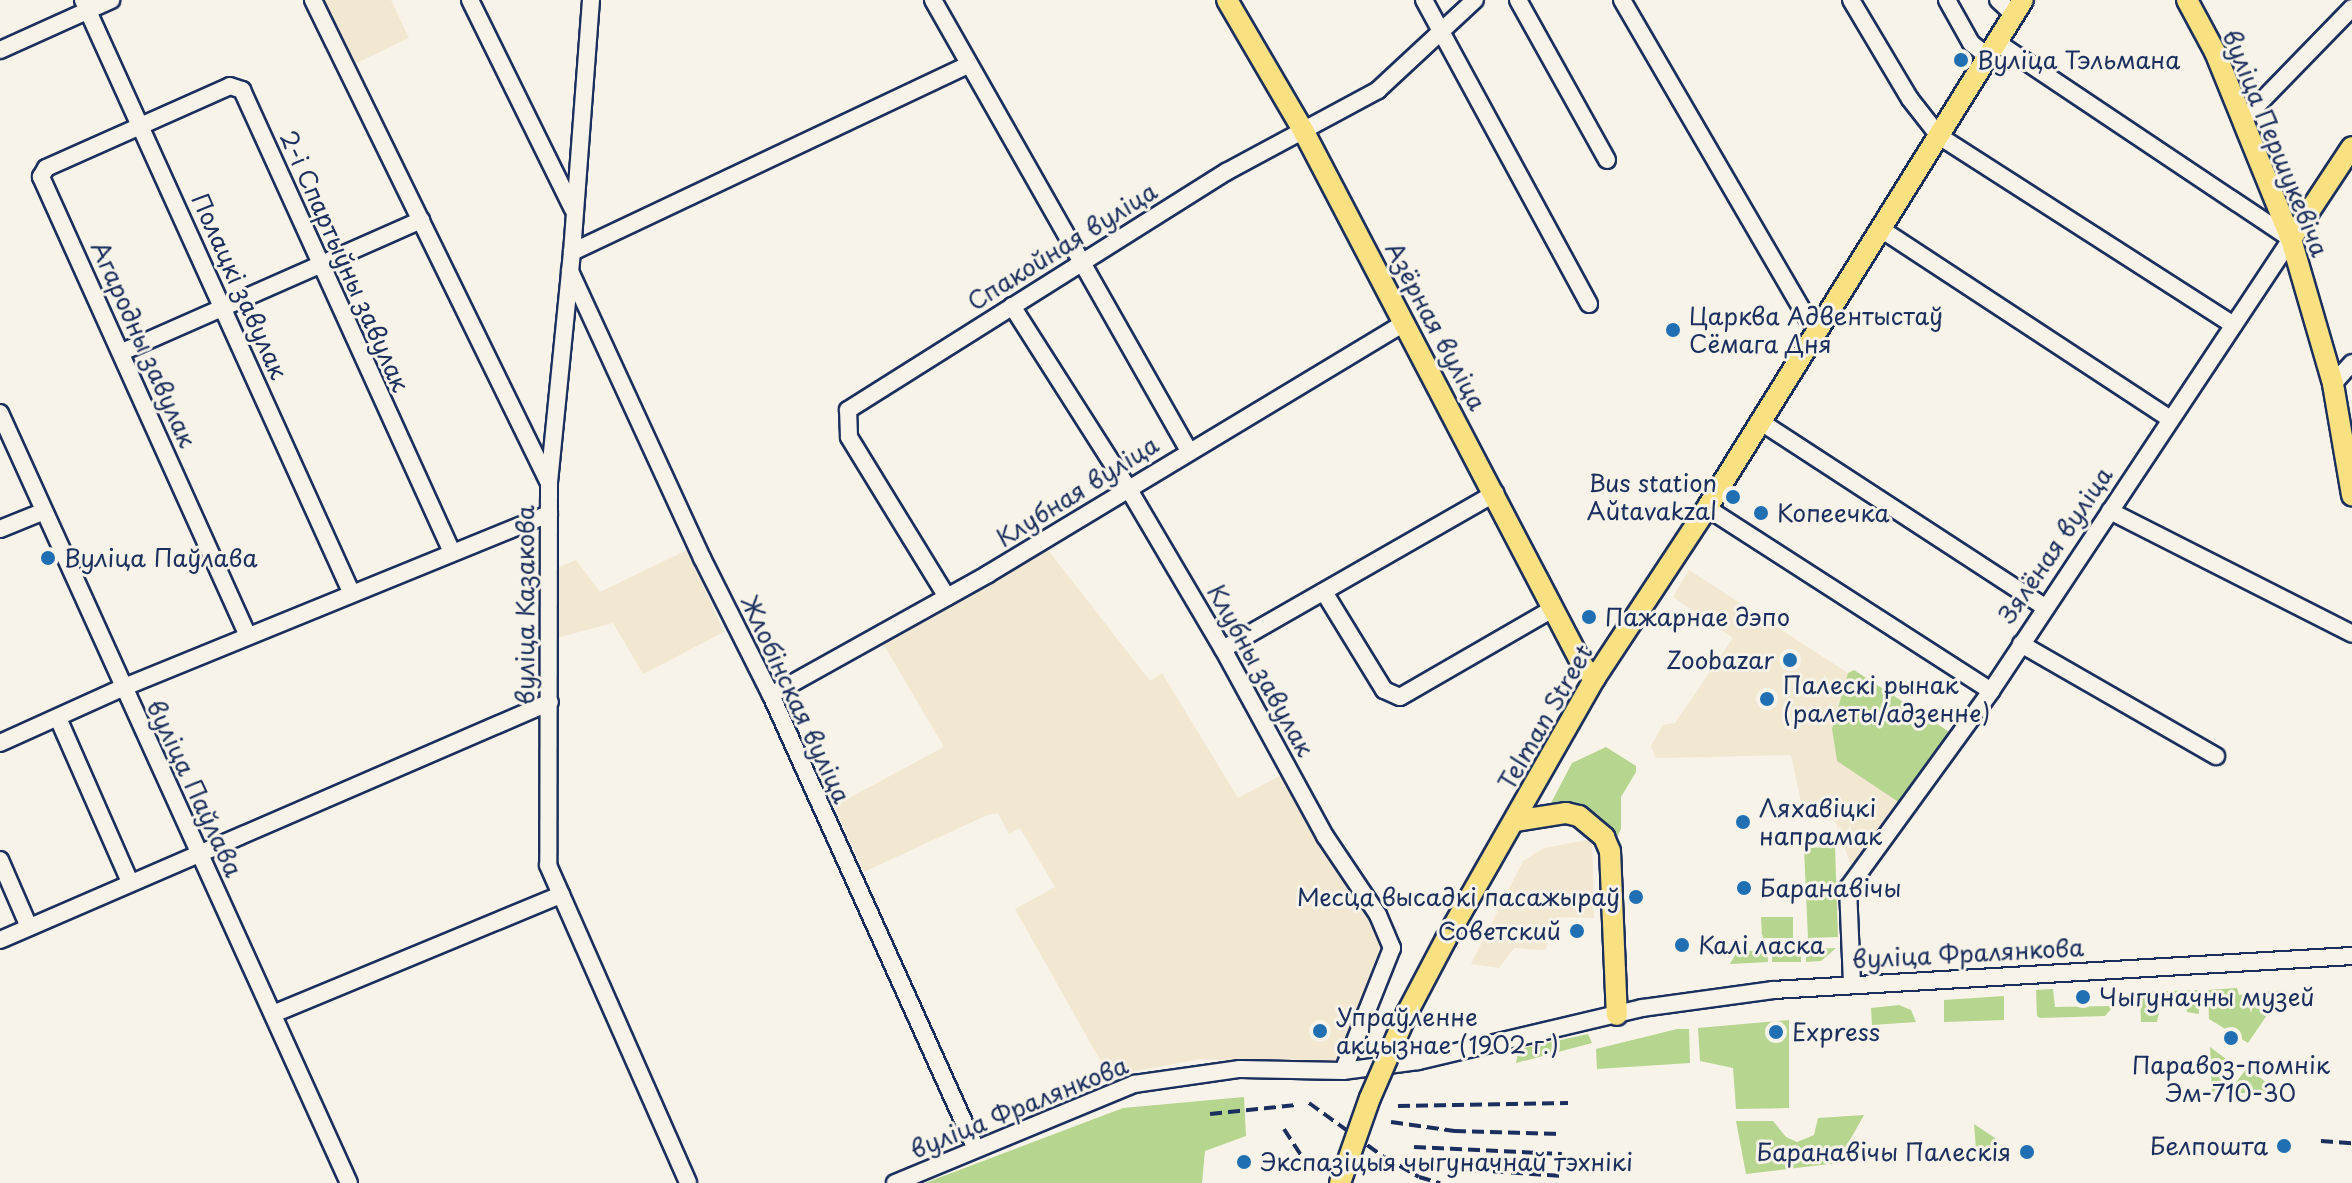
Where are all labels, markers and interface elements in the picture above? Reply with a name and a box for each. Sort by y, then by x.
street label: вуліца Першукевіча [2217,25,2335,261]
place label: Вуліца Тэльмана [1977,46,2181,74]
marker: Вуліца Тэльмана [1952,51,1970,69]
street label: 2-і Спартыўны завулак [274,125,416,397]
street label: Спакойная вуліца [962,176,1162,316]
street label: Полацкі завулак [186,188,294,384]
street label: Агародны завулак [85,235,203,453]
street label: Азёрная вуліца [1379,237,1493,415]
place label: Царква Адвентыстаў Сёмага Дня [1689,302,1944,358]
marker: Царква Адвентыстаў Сёмага Дня [1664,321,1682,339]
street label: Клубная вуліца [990,429,1164,553]
street label: Зялёная вуліца [1992,461,2118,629]
place label: Bus station Aŭtavakzal [1587,469,1717,525]
marker: Bus station Aŭtavakzal [1724,488,1742,506]
place label: Копеечка [1777,499,1890,527]
marker: Копеечка [1752,504,1770,522]
street label: вуліца Казакова [511,505,539,705]
place label: Вуліца Паўлава [64,544,256,572]
marker: Вуліца Паўлава [39,549,57,567]
street label: Клубны завулак [1201,578,1321,762]
street label: Жлобінская вуліца [735,590,857,808]
place label: Пажарнае дэпо [1605,603,1791,631]
marker: Пажарнае дэпо [1580,608,1598,626]
street label: Telman Street [1492,639,1598,795]
place label: Zoobazar [1666,646,1774,674]
marker: Zoobazar [1781,651,1799,669]
place label: Палескі рынак (ралеты/адзенне) [1783,671,1990,727]
marker: Палескі рынак (ралеты/адзенне) [1758,690,1776,708]
street label: вуліца Паўлава [142,696,248,880]
place label: Ляхавіцкі напрамак [1759,794,1882,850]
marker: Ляхавіцкі напрамак [1734,813,1752,831]
place label: Баранавічы [1760,874,1902,902]
marker: Баранавічы [1735,879,1753,897]
place label: Месца высадкі пасажыраў [1294,883,1620,911]
marker: Месца высадкі пасажыраў [1627,888,1645,906]
place label: Советский [1438,917,1561,945]
marker: Советский [1568,922,1586,940]
place label: Калі ласка [1698,931,1825,959]
street label: вуліца Фралянкова [1851,933,2085,973]
marker: Калі ласка [1673,936,1691,954]
place label: Чыгуначны музей [2099,983,2316,1011]
marker: Чыгуначны музей [2074,988,2092,1006]
place label: Упраўленне акцызнае (1902 г.) [1336,1003,1559,1059]
place label: Express [1792,1018,1880,1046]
marker: Упраўленне акцызнае (1902 г.) [1311,1022,1329,1040]
marker: Express [1767,1023,1785,1041]
marker: Паравоз-помнік Эм-710-30 [2222,1029,2240,1047]
street label: вуліца Фралянкова [906,1050,1132,1164]
place label: Паравоз-помнік Эм-710-30 [2132,1051,2330,1107]
place label: Белпошта [2150,1132,2268,1160]
marker: Белпошта [2275,1137,2293,1155]
place label: Баранавічы Палескія [1756,1138,2011,1166]
marker: Баранавічы Палескія [2018,1143,2036,1161]
place label: Экспазіцыя чыгуначнай тэхнікі [1260,1148,1634,1176]
marker: Экспазіцыя чыгуначнай тэхнікі [1235,1153,1253,1171]

